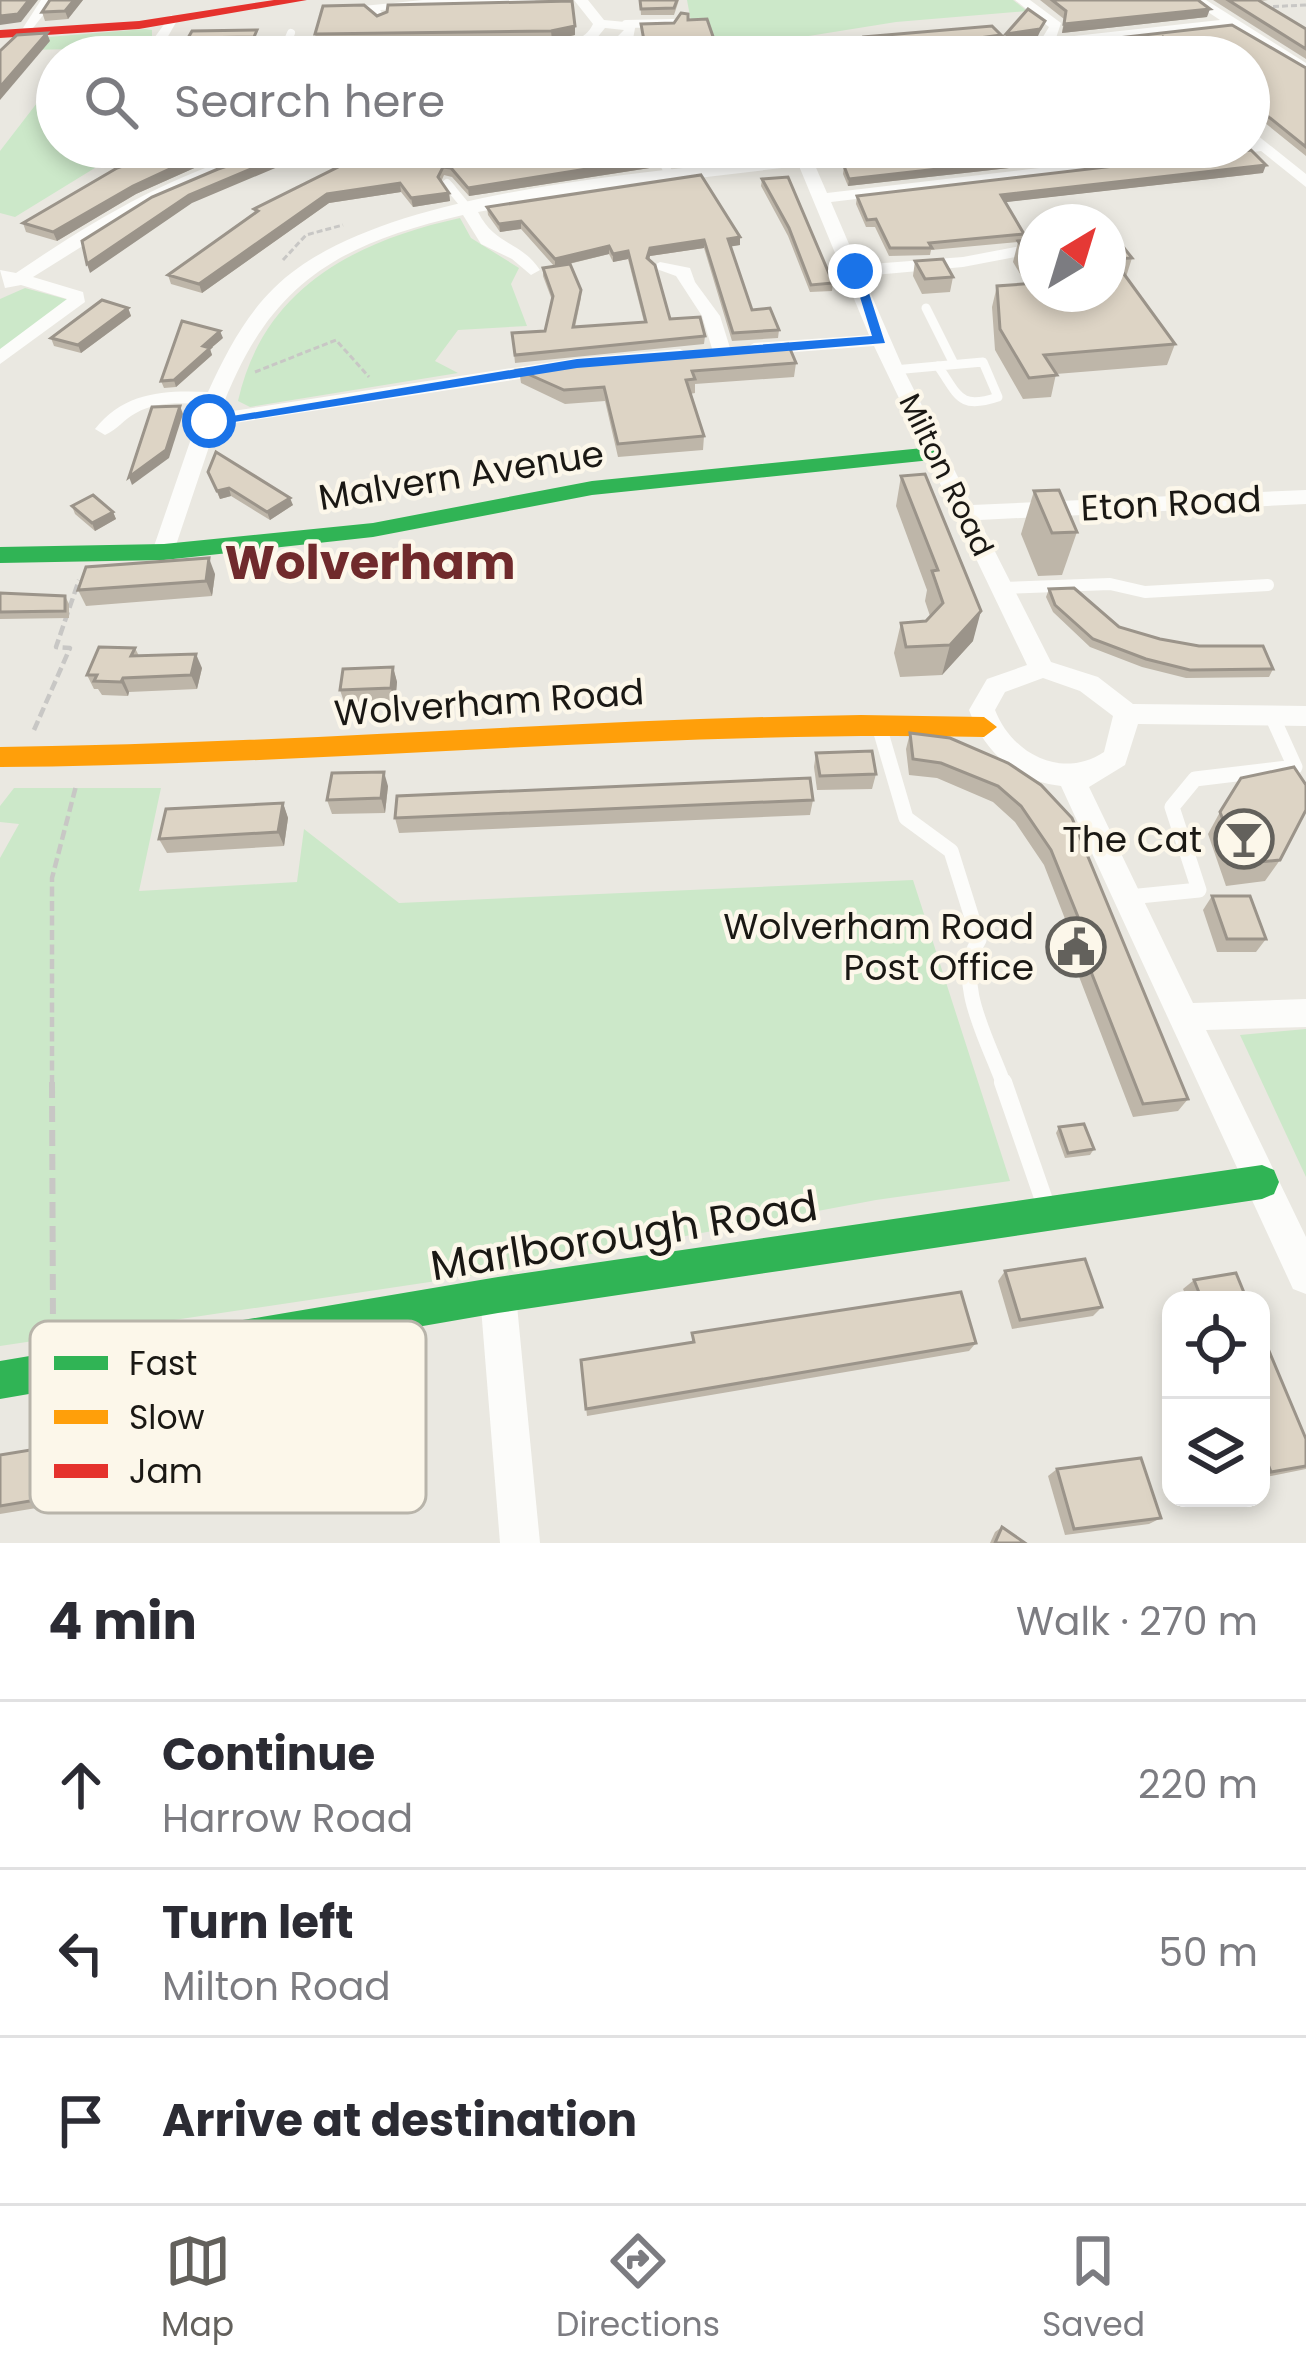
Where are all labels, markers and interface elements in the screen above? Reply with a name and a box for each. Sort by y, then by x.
search box [36,36,1270,168]
icon: search [78,69,144,135]
text: Search here [174,70,445,133]
north arrow [1018,204,1126,312]
route end [828,244,882,298]
street label: Milton Road [889,386,1004,563]
route start [182,394,236,448]
street label: Malvern Avenue [315,428,607,523]
street label: Eton Road [1079,473,1263,534]
district label: Wolverham [224,529,516,596]
street label: Wolverham Road [332,666,646,739]
bar icon: The Cat [1213,808,1275,870]
place label: The Cat [1062,814,1202,865]
place label: Wolverham Road Post Office [723,901,1034,993]
public building icon: Wolverham Road Post Office [1045,916,1107,978]
street label: Marlborough Road [426,1176,822,1295]
map controls [1162,1291,1270,1507]
button: locate [1162,1291,1270,1399]
legend [30,1321,426,1513]
text: Fast [129,1340,197,1387]
text: Slow [129,1394,205,1441]
button: layers [1162,1399,1270,1507]
text: Jam [129,1448,203,1495]
text: 4 min [48,1585,197,1657]
text: Walk · 270 m [1016,1594,1258,1649]
text: Continue [162,1723,375,1786]
icon: ahead [48,1752,114,1818]
text: 220 m [1138,1757,1258,1812]
text: Harrow Road [162,1791,413,1846]
text: Turn left [162,1891,354,1954]
icon: left [48,1920,114,1986]
text: 50 m [1158,1925,1258,1980]
text: Milton Road [162,1959,391,2014]
icon: arrive [48,2088,114,2154]
text: Arrive at destination [162,2089,637,2152]
tab: Map [161,2228,234,2350]
tab: Directions [556,2228,720,2350]
tab: Saved [1042,2228,1145,2350]

